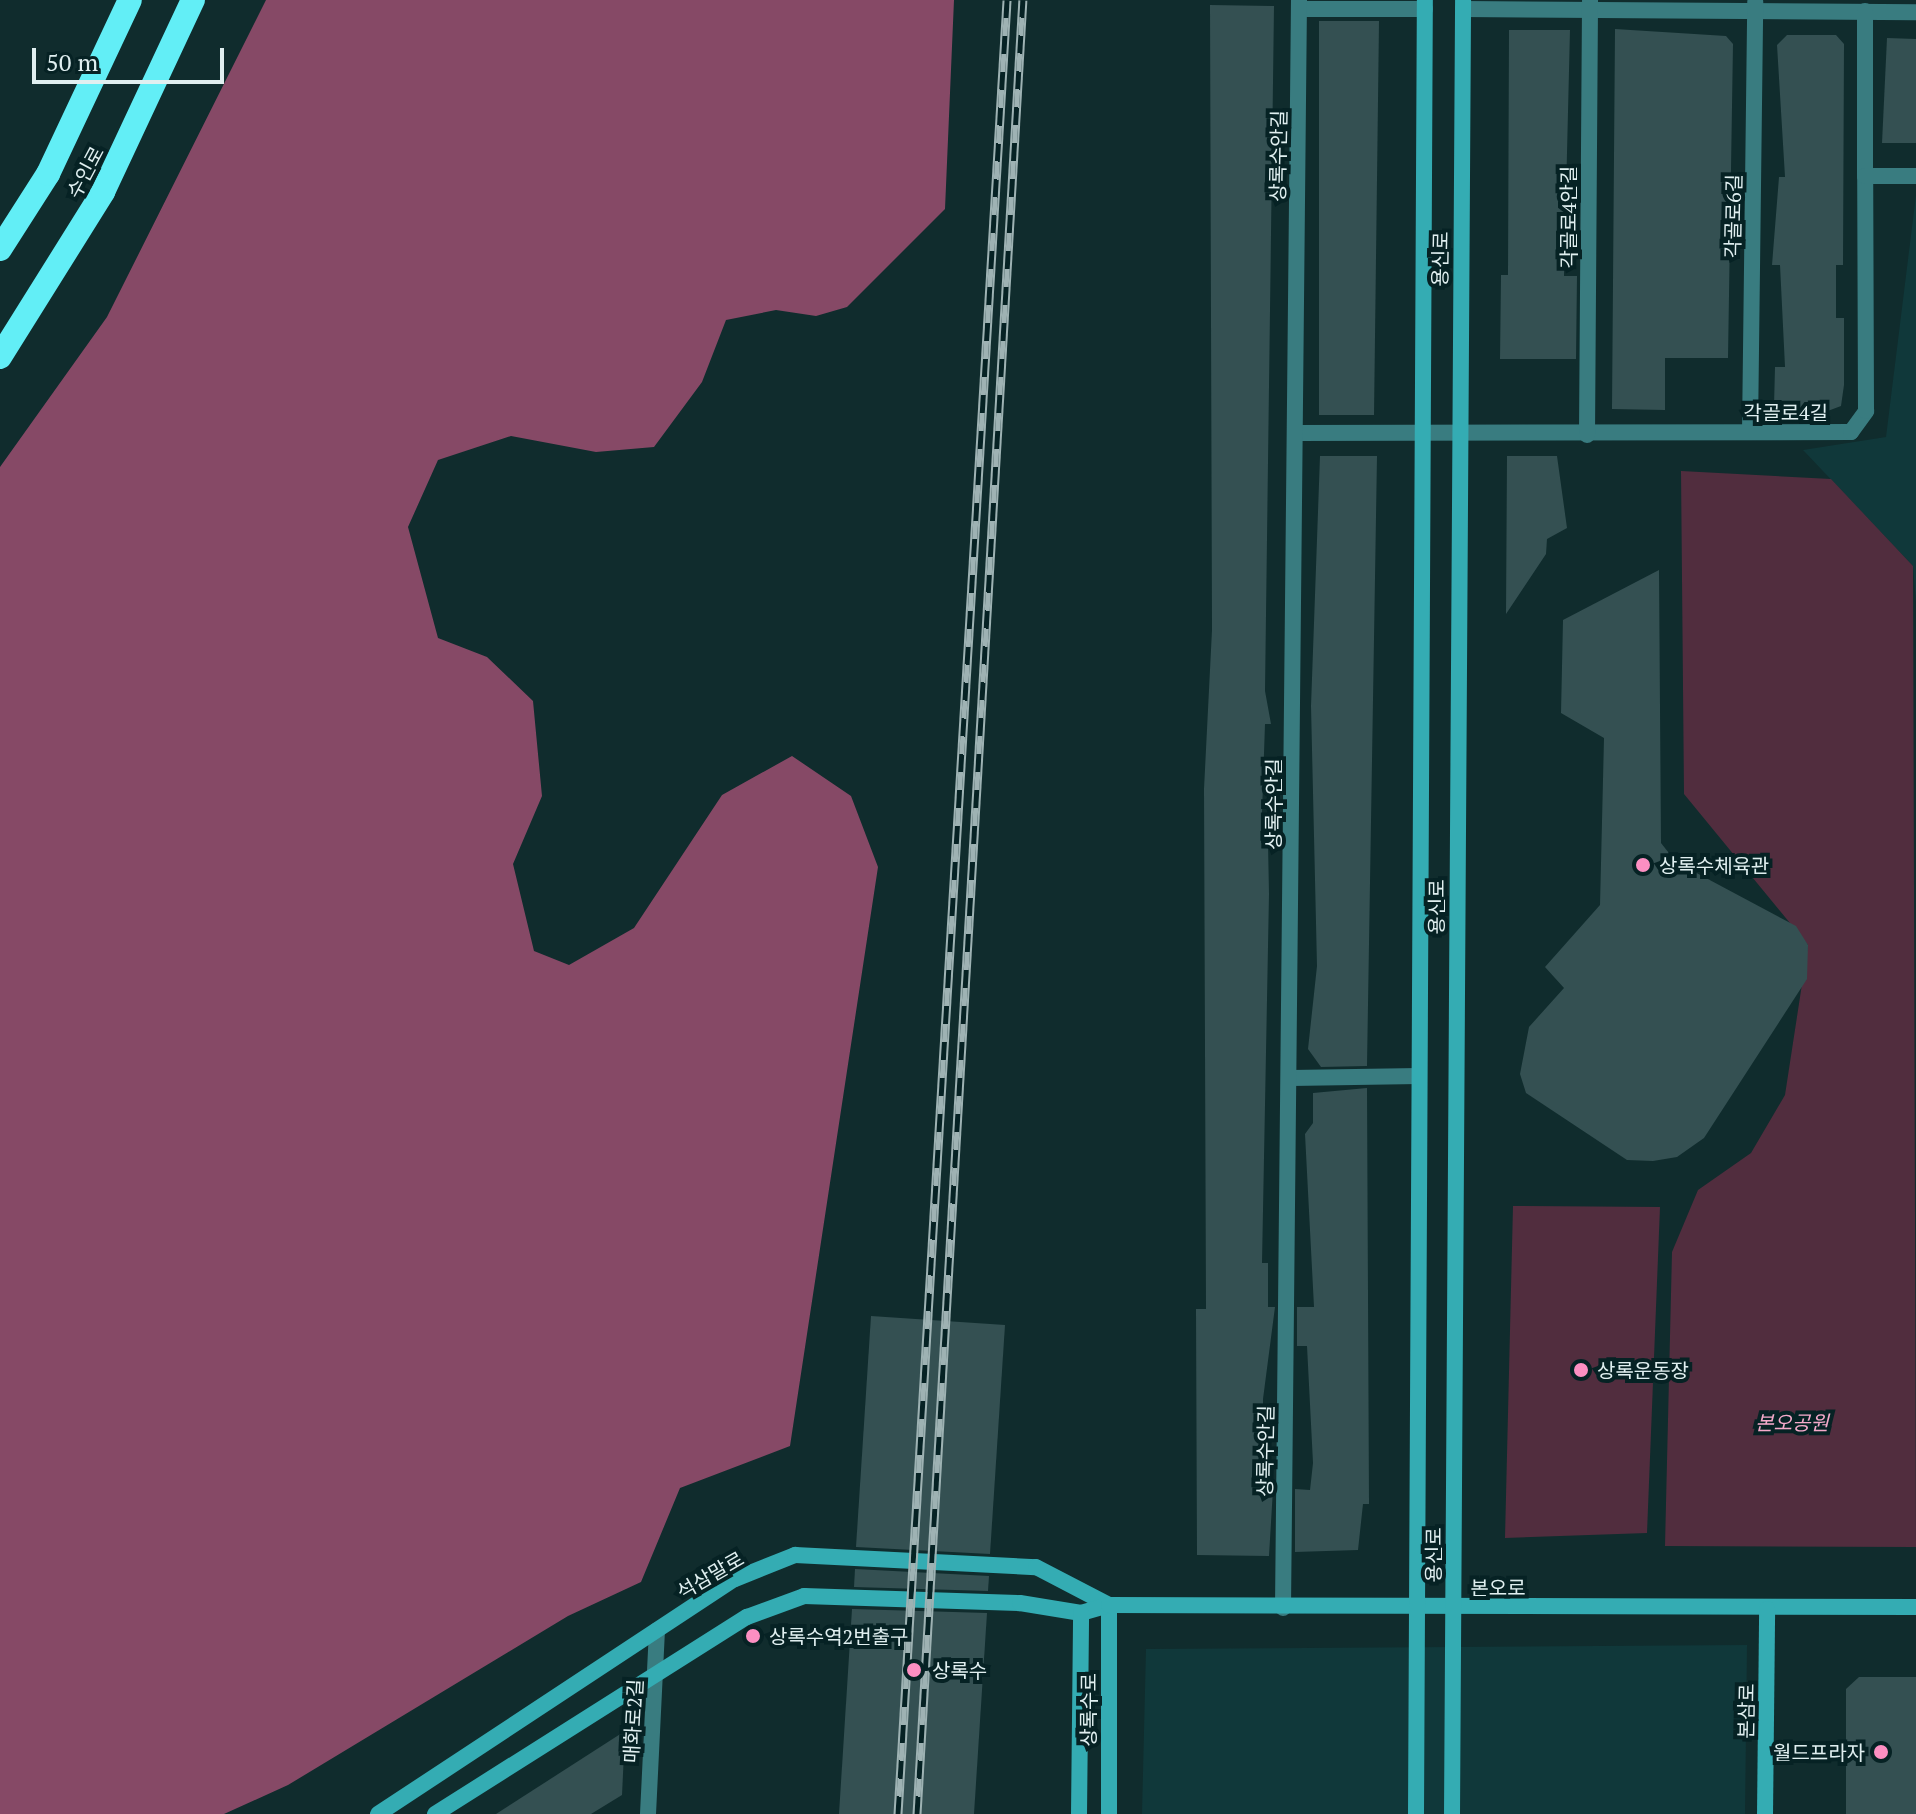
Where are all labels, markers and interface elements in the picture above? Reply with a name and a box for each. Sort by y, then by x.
scale bar [36,32,228,82]
text: 50 m [46,46,98,78]
street label: 상록수안길 [1265,110,1291,202]
street label: 수인로 [61,142,109,202]
street label: 각골로4안길 [1556,166,1580,268]
street label: 각골로6길 [1720,174,1746,258]
street label: 용신로 [1428,231,1452,287]
street label: 각골로4길 [1744,400,1828,424]
street label: 상록수안길 [1261,758,1285,850]
place label: 상록수체육관 [1659,853,1769,877]
marker: 상록수체육관 [1634,856,1652,874]
street label: 용신로 [1424,879,1448,935]
place label: 상록운동장 [1597,1358,1689,1382]
marker: 상록운동장 [1572,1361,1590,1379]
street label: 상록수안길 [1252,1405,1278,1497]
park label: 본오공원 [1755,1410,1829,1434]
street label: 용신로 [1421,1527,1445,1583]
street label: 석삼말로 [672,1546,748,1604]
street label: 본오로 [1470,1575,1526,1599]
place label: 상록수역2번출구 [769,1624,908,1648]
marker: 상록수역2번출구 [744,1627,762,1645]
place label: 상록수 [932,1658,987,1682]
marker: 상록수 [903,1659,925,1681]
street label: 상록수로 [1076,1673,1100,1747]
street label: 매화로2길 [619,1678,647,1764]
street label: 본삼로 [1734,1683,1758,1739]
place label: 월드프라자 [1773,1740,1865,1764]
marker: 월드프라자 [1872,1743,1890,1761]

